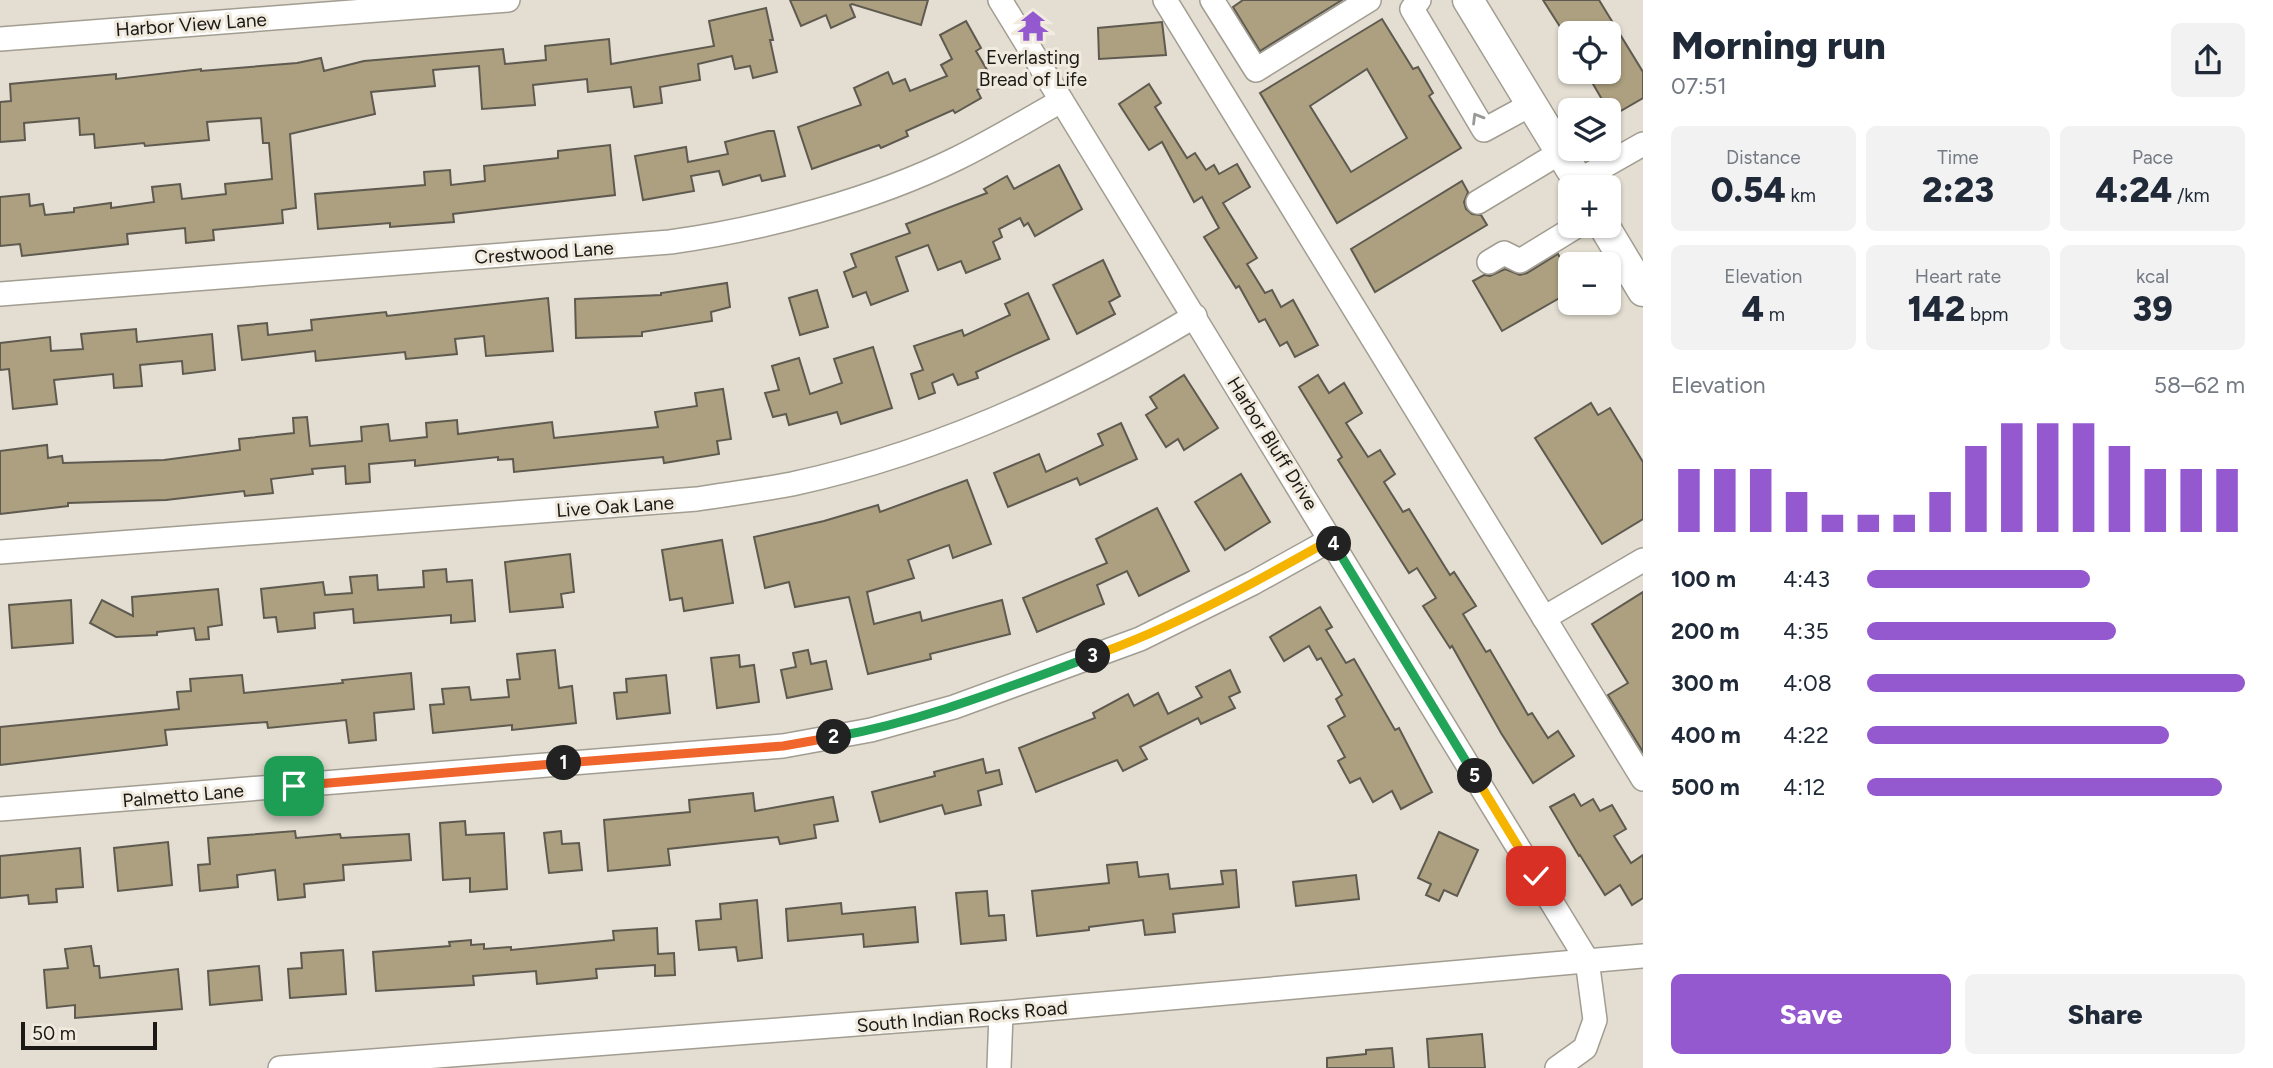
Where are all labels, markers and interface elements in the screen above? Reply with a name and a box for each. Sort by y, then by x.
street label: Harbor View Lane [115,8,267,41]
temple icon: Everlasting Bread of Life [1016,9,1050,43]
map controls [1558,21,1621,315]
button: locate [1558,21,1621,84]
text: Morning run [1671,23,1886,69]
button: share [2171,23,2245,97]
place label: Everlasting Bread of Life [979,46,1087,91]
text: 07:51 [1671,72,1727,100]
button: layers [1558,98,1621,161]
one-way arrow [1472,112,1485,125]
text: Distance [1726,146,1801,169]
text: Time [1937,146,1979,169]
text: Pace [2132,146,2173,169]
text: 0.54 [1711,169,1786,211]
text: 2:23 [1922,169,1994,211]
text: 4:24 [2096,169,2172,211]
button: + [1558,175,1621,238]
text: km [1786,184,1816,207]
text: /km [2172,184,2210,207]
street label: Crestwood Lane [474,236,614,269]
button: − [1558,252,1621,315]
text: Elevation [1724,265,1802,288]
text: Heart rate [1915,265,2001,288]
text: kcal [2136,265,2169,288]
text: 4 [1742,288,1764,330]
text: 142 [1907,288,1965,330]
text: 39 [2133,288,2173,330]
text: m [1764,303,1785,326]
text: bpm [1965,303,2009,326]
text: Elevation [1671,371,1766,399]
text: 58–62 m [2154,371,2245,399]
street label: Harbor Bluff Drive [1222,372,1323,514]
street label: Live Oak Lane [555,491,675,522]
pin: 4 [1316,526,1352,562]
text: 4 [1327,532,1340,555]
text: 100 m [1671,565,1736,593]
text: 4:43 [1783,565,1830,593]
text: 200 m [1671,617,1740,645]
text: 4:35 [1783,617,1829,645]
pin: 3 [1076,638,1110,674]
text: 3 [1087,644,1098,667]
text: 300 m [1671,669,1739,697]
text: 4:08 [1783,669,1832,697]
pin: 2 [816,720,852,754]
text: 400 m [1671,721,1741,749]
text: 4:22 [1783,721,1829,749]
text: 2 [828,725,839,748]
pin: 1 [546,746,582,780]
text: 1 [559,751,568,774]
pin [264,756,324,816]
pin: 5 [1458,758,1492,794]
text: 5 [1469,764,1480,787]
icon: arrive [275,767,313,805]
text: 500 m [1671,773,1740,801]
text: 4:12 [1783,773,1825,801]
street label: Palmetto Lane [121,779,245,812]
pin [1506,846,1566,906]
icon: check [1517,857,1555,895]
button: Save [1671,974,1951,1054]
button: Share [1965,974,2245,1054]
street label: South Indian Rocks Road [856,996,1069,1037]
scale bar [21,1019,158,1051]
text: 50 m [32,1022,76,1045]

